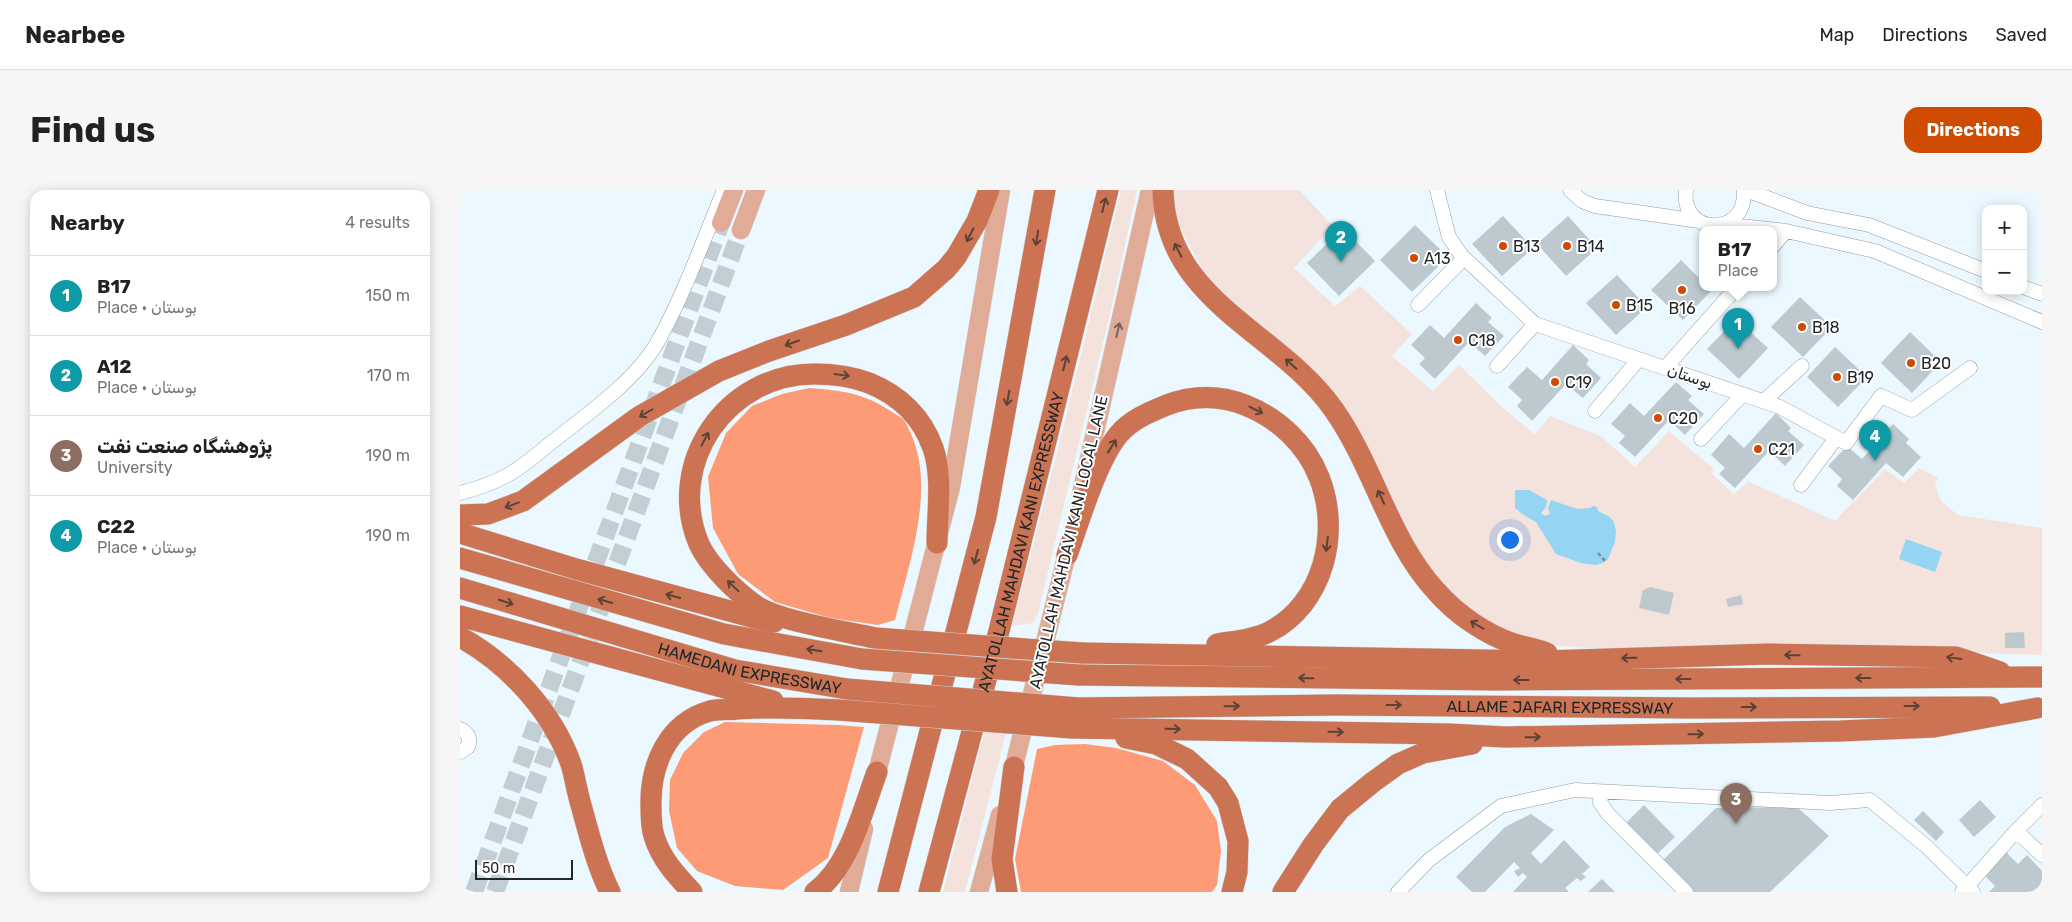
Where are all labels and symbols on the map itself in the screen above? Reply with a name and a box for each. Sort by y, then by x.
one-way arrow [1100,198,1109,214]
pin: 2 [1325,221,1357,262]
one-way arrow [965,227,975,242]
one-way arrow [1032,230,1042,246]
place label: B13 [1513,237,1540,256]
place label: B14 [1577,237,1605,256]
marker: B13 [1497,240,1509,252]
marker: B14 [1561,240,1573,252]
one-way arrow [1173,243,1182,258]
place label: A13 [1424,249,1451,268]
marker: A13 [1408,252,1420,264]
marker: B16 [1676,284,1688,296]
place label: B15 [1626,296,1653,315]
marker: B15 [1610,299,1622,311]
place label: B16 [1668,299,1696,318]
pin: 1 [1722,308,1754,349]
place label: B18 [1812,318,1840,337]
marker: B18 [1796,321,1808,333]
one-way arrow [1114,322,1123,338]
place label: C18 [1468,331,1496,350]
marker: C18 [1452,334,1464,346]
one-way arrow [785,339,800,348]
place label: B20 [1921,354,1951,373]
one-way arrow [1061,356,1070,372]
marker: B20 [1905,357,1917,369]
one-way arrow [1284,359,1297,370]
street label: بوستان [1665,360,1715,394]
place label: B19 [1847,368,1874,387]
one-way arrow [834,371,850,381]
marker: B19 [1831,371,1843,383]
place label: C19 [1565,373,1592,392]
marker: C19 [1549,376,1561,388]
one-way arrow [1002,389,1012,405]
street label: AYATOLLAH MAHDAVI KANI EXPRESSWAY [974,390,1068,694]
street label: AYATOLLAH MAHDAVI KANI LOCAL LANE [1025,394,1112,691]
one-way arrow [1248,405,1263,415]
one-way arrow [639,408,653,418]
place label: C20 [1668,409,1698,428]
marker: C20 [1652,412,1664,424]
pin: 4 [1859,420,1891,461]
one-way arrow [700,433,710,447]
one-way arrow [1107,439,1117,453]
place label: C21 [1768,440,1795,459]
marker: C21 [1752,443,1764,455]
one-way arrow [1376,490,1385,505]
one-way arrow [505,501,520,510]
your location [1497,527,1523,553]
one-way arrow [1322,536,1332,552]
one-way arrow [970,549,980,565]
one-way arrow [727,580,739,592]
one-way arrow [666,591,682,600]
one-way arrow [597,596,613,605]
one-way arrow [498,598,514,608]
one-way arrow [1470,619,1484,629]
street label: HAMEDANI EXPRESSWAY [656,639,843,698]
one-way arrow [806,645,822,655]
one-way arrow [1784,650,1800,660]
one-way arrow [1621,653,1637,662]
one-way arrow [1946,653,1962,663]
one-way arrow [1298,673,1314,683]
one-way arrow [1856,673,1872,683]
one-way arrow [1676,674,1692,683]
one-way arrow [1513,675,1530,685]
street label: ALLAME JAFARI EXPRESSWAY [1446,697,1674,718]
one-way arrow [1386,700,1402,710]
one-way arrow [1223,701,1239,711]
one-way arrow [1903,701,1919,711]
one-way arrow [1740,702,1757,712]
one-way arrow [1164,724,1181,734]
one-way arrow [1327,727,1343,737]
one-way arrow [1687,729,1703,739]
one-way arrow [1524,732,1541,742]
pin: 3 [1720,783,1752,824]
scale bar [475,857,572,880]

